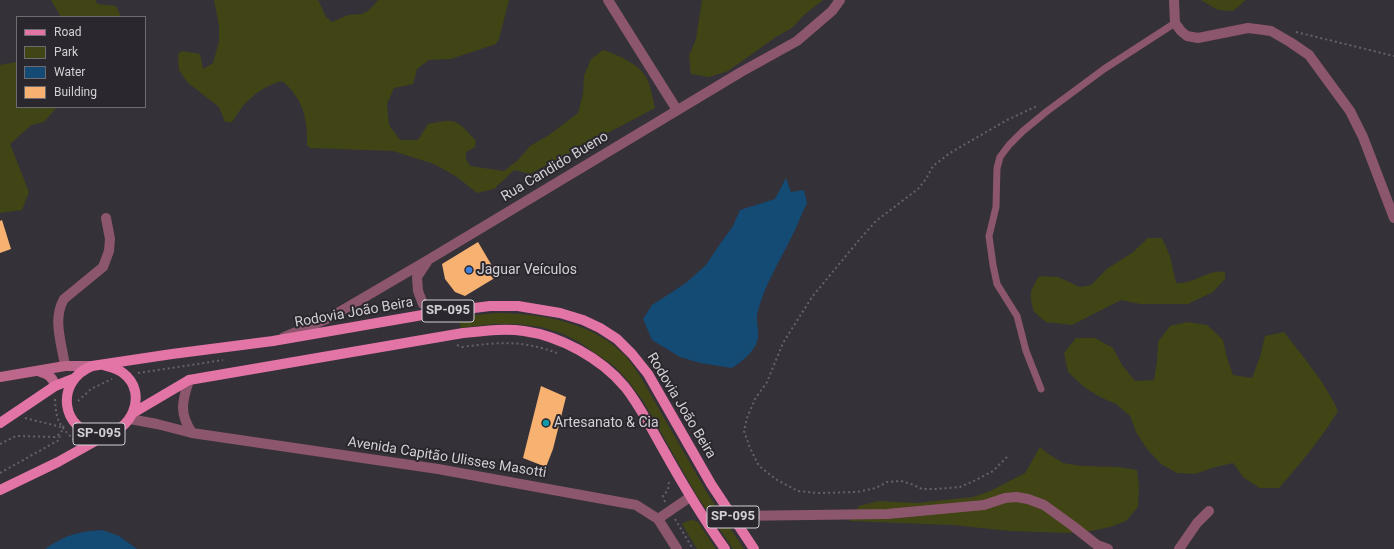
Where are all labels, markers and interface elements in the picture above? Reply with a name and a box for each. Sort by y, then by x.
legend [16,16,146,108]
text: Road [54,25,82,39]
text: Park [54,45,78,59]
text: Water [54,65,85,79]
text: Building [54,85,97,99]
street label: Rua Candido Bueno [498,128,612,206]
place label: Jaguar Veículos [477,262,577,278]
marker: Jaguar Veículos [464,265,474,275]
street label: Rodovia João Beira [293,294,415,332]
road number: SP-095 [422,300,474,322]
street label: Rodovia João Beira [643,350,719,462]
place label: Artesanato & Cia [554,415,659,431]
marker: Artesanato & Cia [541,418,551,428]
road number: SP-095 [73,423,125,445]
street label: Avenida Capitão Ulisses Masotti [347,434,547,482]
road number: SP-095 [707,506,759,528]

